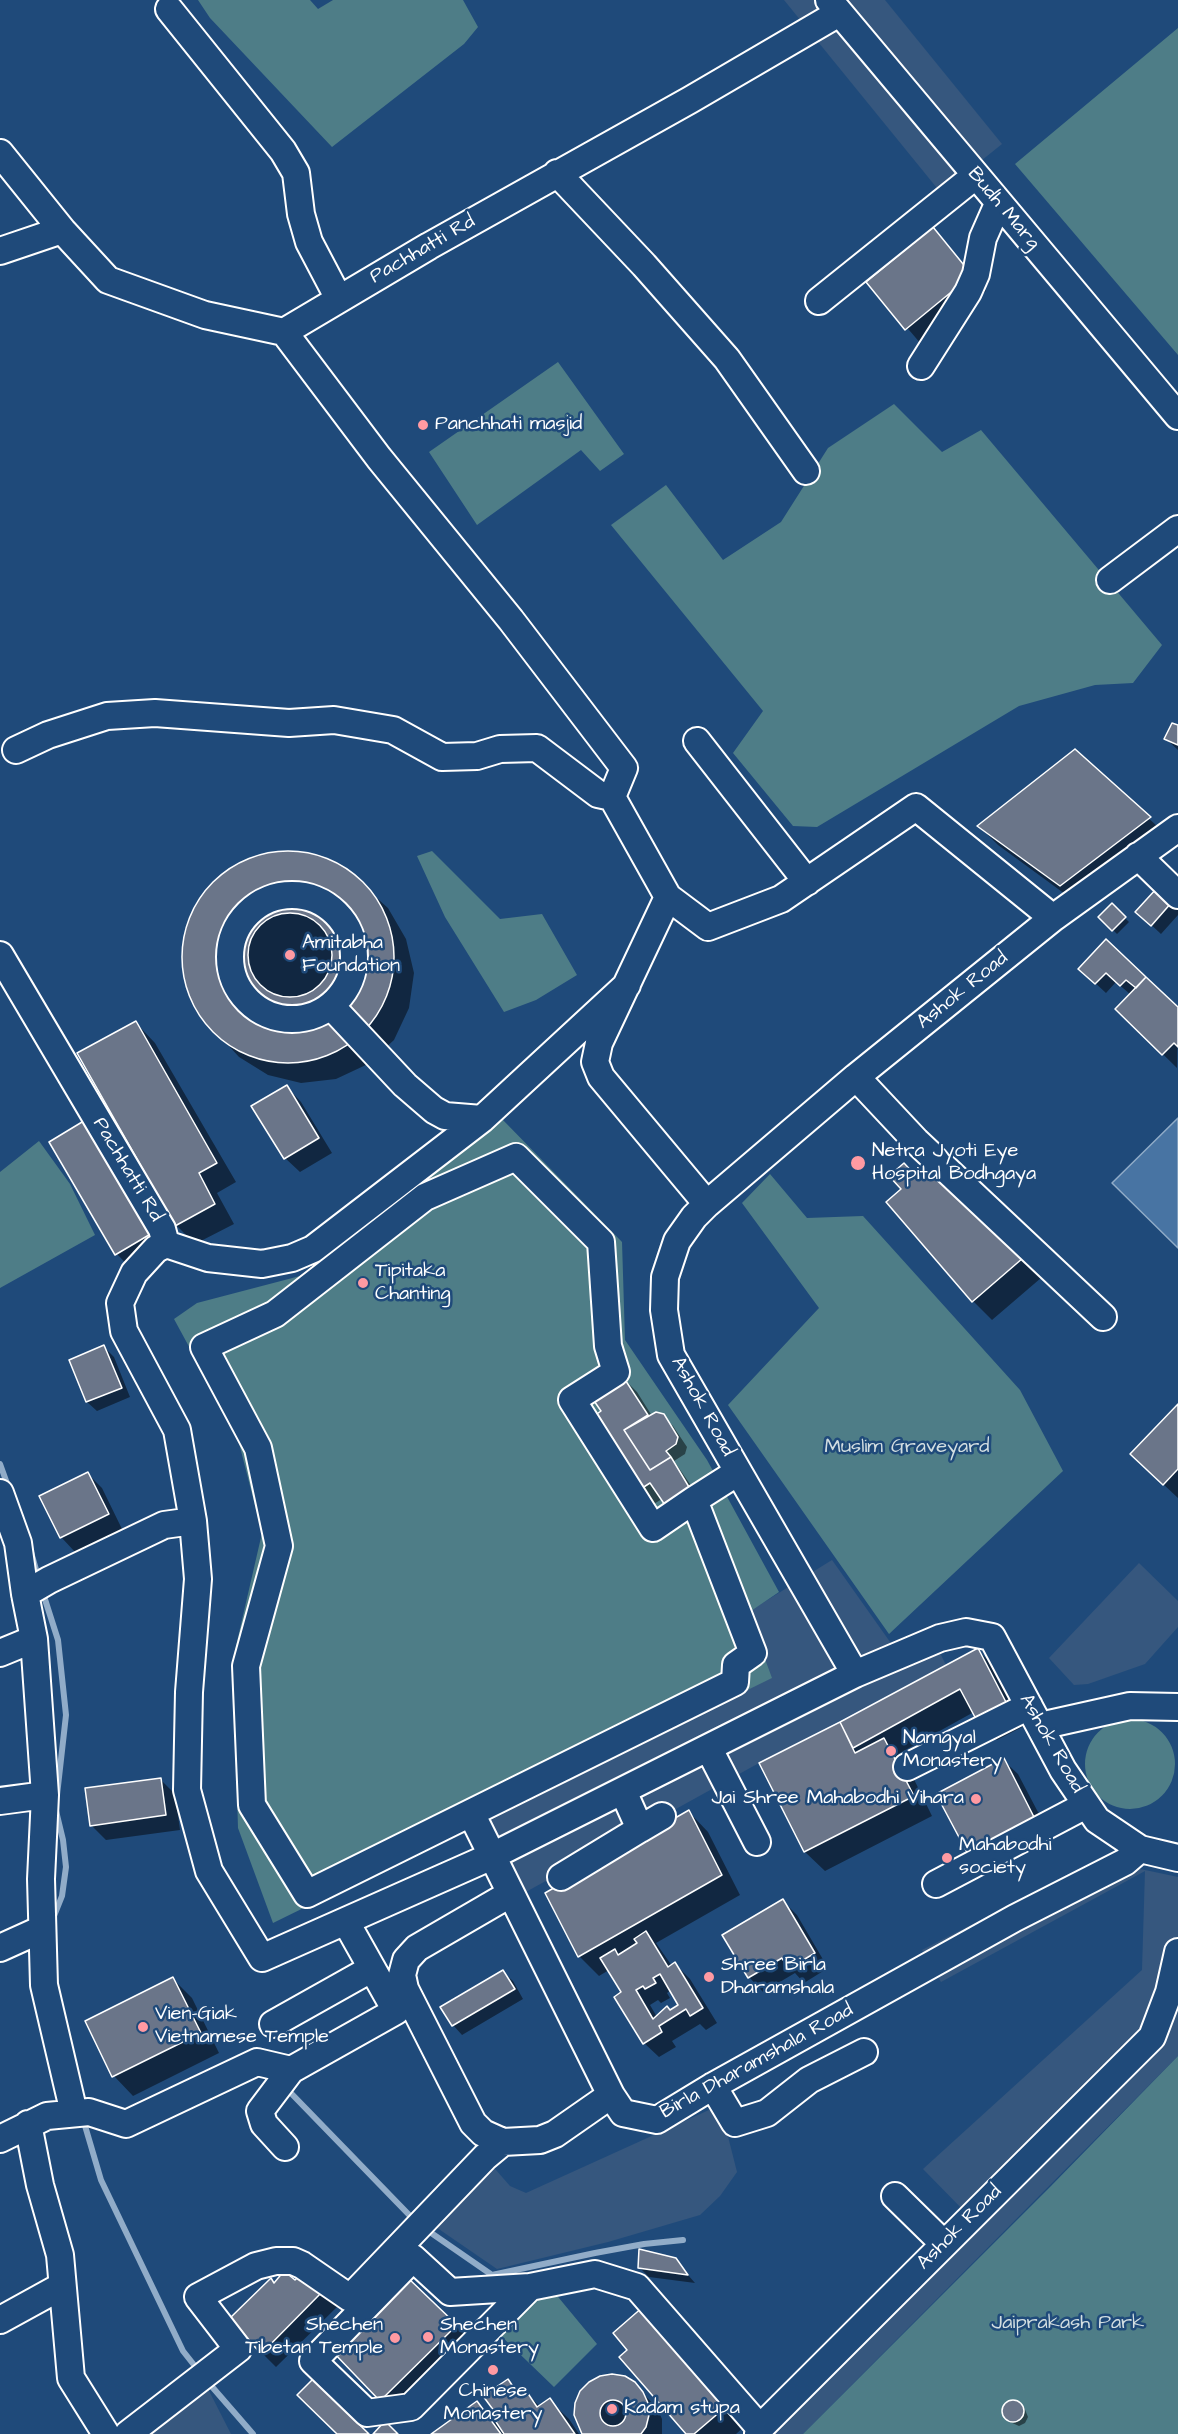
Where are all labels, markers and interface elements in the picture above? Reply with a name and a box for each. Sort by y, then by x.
street label: Budh Marg [961,163,1045,255]
street label: Pachhatti Rd [366,210,480,290]
place label: Panchhati masjid [435,413,582,437]
marker: Panchhati masjid [416,418,430,432]
place label: Amitabha Foundation [302,932,400,979]
street label: Ashok Road [913,947,1013,1035]
marker: Amitabha Foundation [283,948,297,962]
street label: Pachhatti Rd [87,1114,167,1226]
place label: Netra Jyoti Eye Hospital Bodhgaya [872,1140,1036,1187]
marker: Netra Jyoti Eye Hospital Bodhgaya [849,1154,867,1172]
place label: Tipitaka Chanting [375,1260,451,1307]
marker: Tipitaka Chanting [356,1276,370,1290]
street label: Ashok Road [665,1353,739,1461]
park label: Muslim Graveyard [824,1436,990,1460]
street label: Ashok Road [1013,1690,1089,1798]
place label: Namgyal Monastery [903,1727,1002,1774]
marker: Namgyal Monastery [884,1744,898,1758]
place label: Jai Shree Mahabodhi Vihara [711,1787,964,1811]
marker: Jai Shree Mahabodhi Vihara [969,1792,983,1806]
place label: Mahabodhi society [959,1834,1051,1881]
marker: Mahabodhi society [940,1851,954,1865]
place label: Shree Birla Dharamshala [721,1954,834,2001]
marker: Shree Birla Dharamshala [702,1970,716,1984]
street label: Birla Dharamshala Road [656,1999,858,2125]
place label: Vien-Giak Vietnamese Temple [155,2003,329,2050]
marker: Vien-Giak Vietnamese Temple [136,2020,150,2034]
street label: Ashok Road [913,2181,1007,2275]
park label: Jaiprakash Park [992,2312,1144,2336]
place label: Shechen Tibetan Temple [245,2314,383,2361]
place label: Shechen Monastery [440,2314,539,2361]
marker: Shechen Monastery [421,2330,435,2344]
marker: Shechen Tibetan Temple [388,2331,402,2345]
marker: Chinese Monastery [486,2363,500,2377]
place label: Chinese Monastery [444,2380,542,2427]
place label: Kadam stupa [624,2397,740,2421]
marker: Kadam stupa [605,2402,619,2416]

